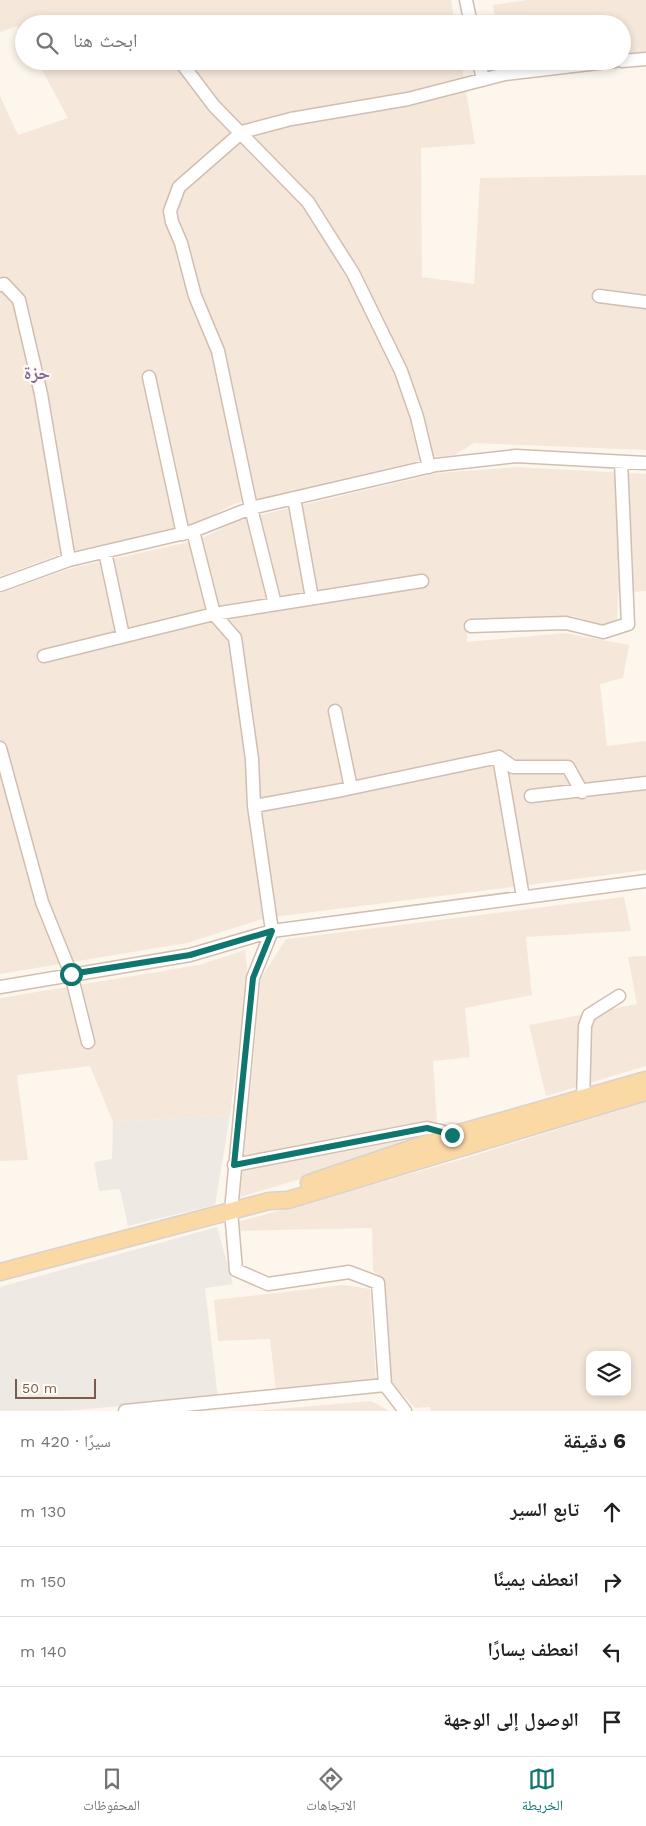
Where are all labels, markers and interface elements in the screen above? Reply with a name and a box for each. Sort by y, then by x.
search box [15,15,631,70]
icon: search [33,29,61,57]
text: ابحث هنا [73,29,137,52]
district label: حزة [24,362,51,383]
route start [60,963,83,986]
route end [441,1124,464,1147]
map controls [586,1351,631,1396]
button: layers [586,1351,631,1396]
scale bar [15,1376,96,1399]
text: 50 m [22,1380,57,1396]
text: 6 دقيقة [563,1428,626,1453]
text: سيرًا · 420 m [20,1432,111,1451]
text: تابع السير [510,1498,579,1521]
icon: ahead [598,1498,626,1526]
text: 130 m [20,1502,66,1521]
text: انعطف يمينًا [493,1568,579,1591]
icon: right [598,1568,626,1596]
text: 150 m [20,1572,66,1591]
text: انعطف يسارًا [487,1638,579,1661]
icon: left [598,1638,626,1666]
text: 140 m [20,1642,67,1661]
text: الوصول إلى الوجهة [443,1708,579,1731]
icon: arrive [598,1708,626,1736]
tab: المحفوظات [83,1765,140,1819]
tab: الاتجاهات [306,1765,356,1819]
tab: الخريطة [522,1765,563,1819]

